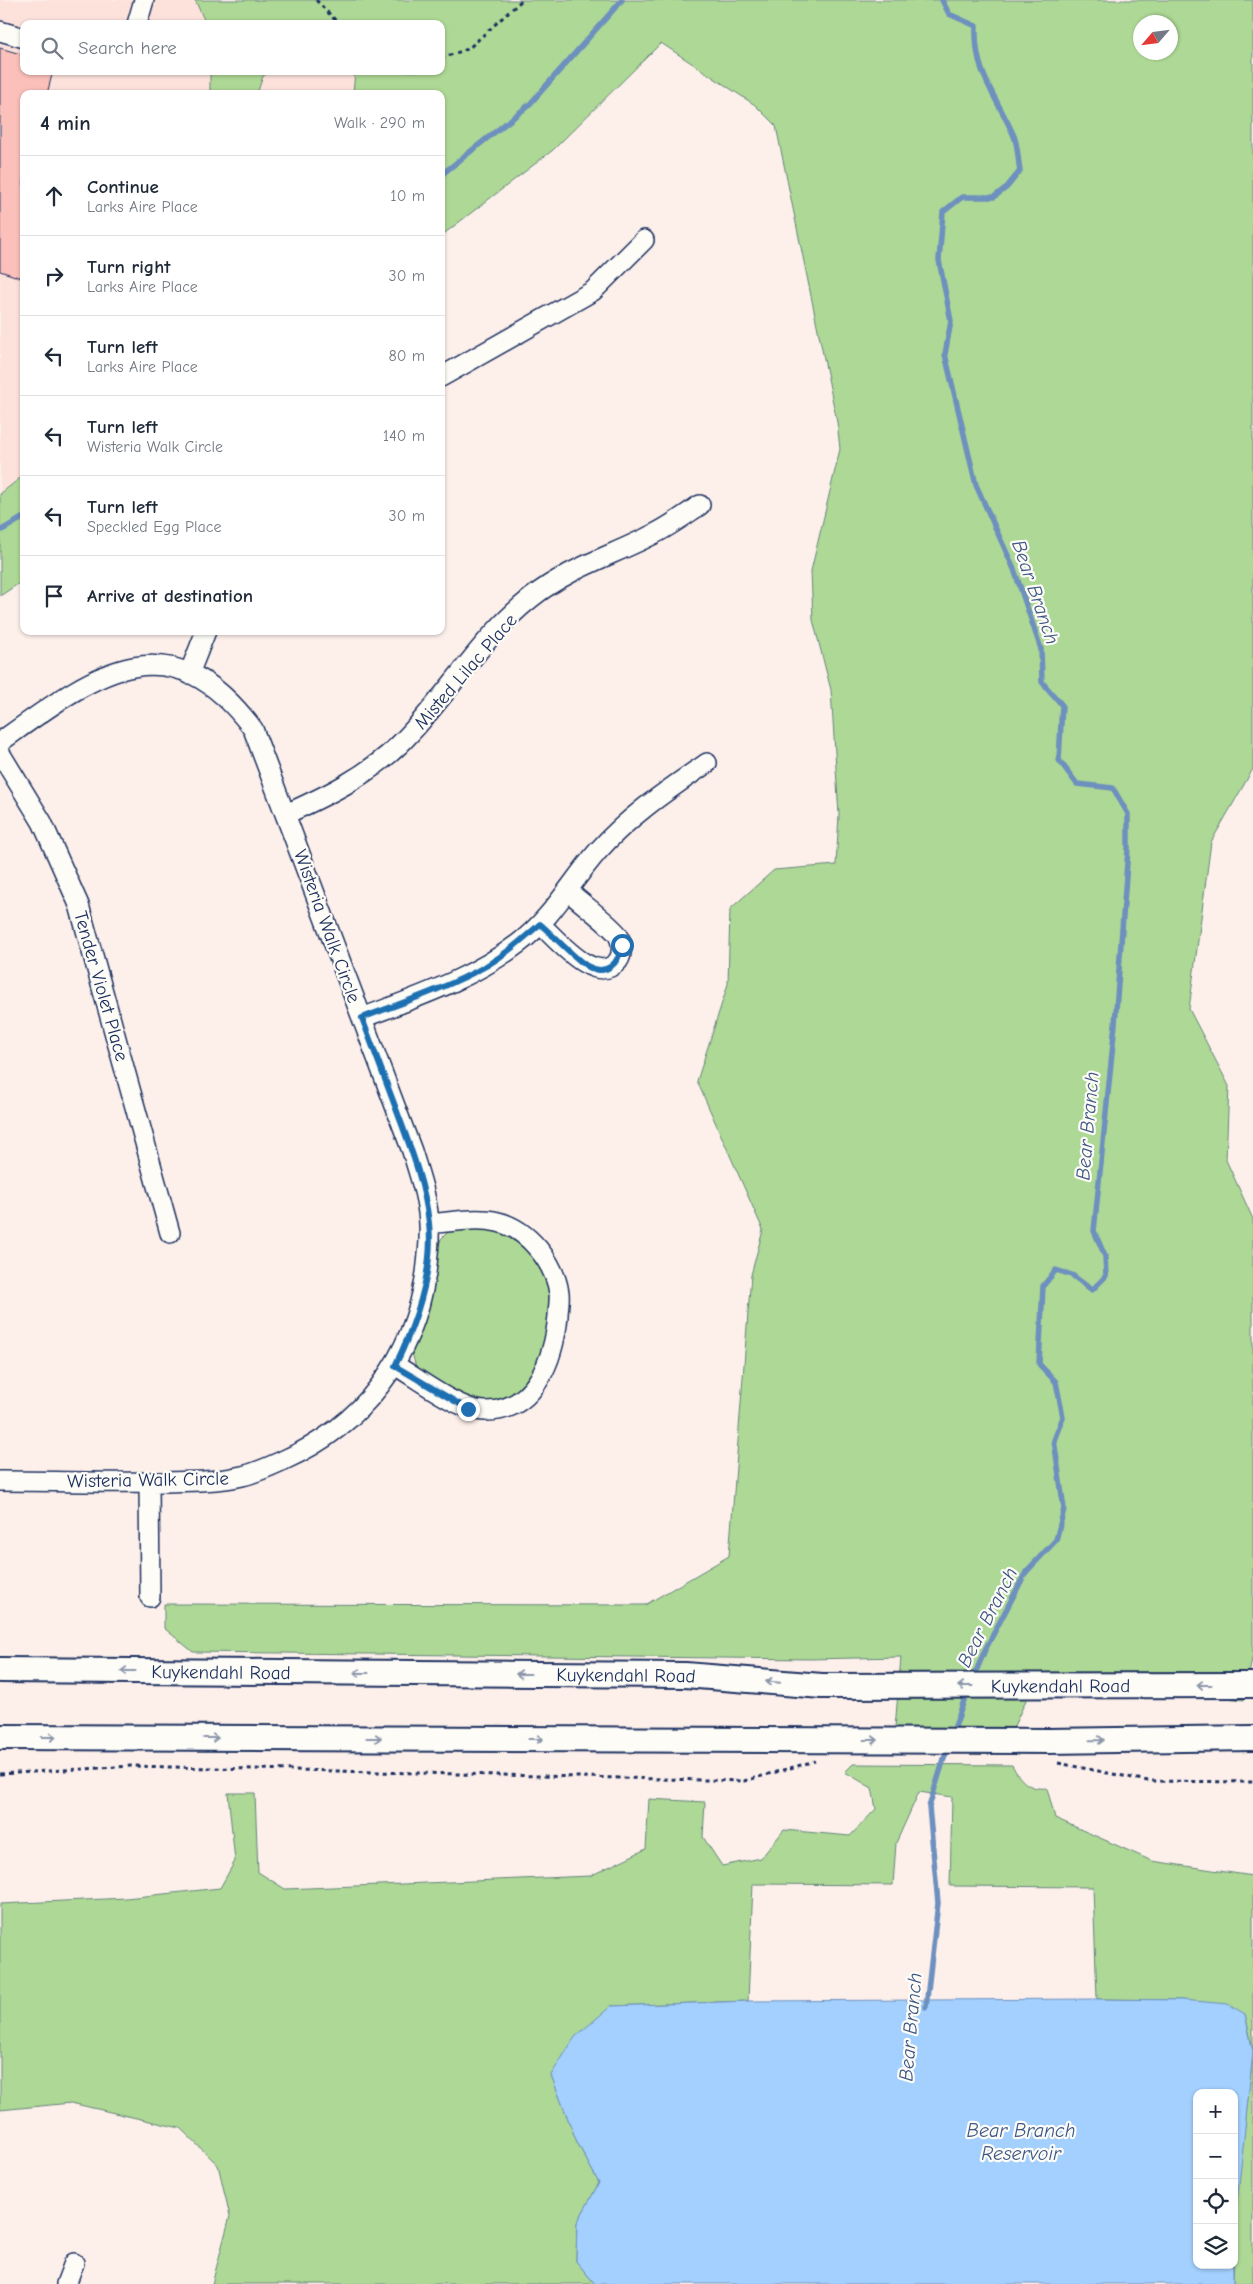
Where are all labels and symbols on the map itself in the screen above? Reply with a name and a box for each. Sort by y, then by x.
north arrow [1133,15,1178,60]
water label: Bear Branch [1007,537,1064,647]
street label: Misted Lilac Place [410,610,522,734]
street label: Wisteria Walk Circle [289,847,365,1006]
street label: Tender Violet Place [69,909,133,1064]
route start [611,934,634,957]
water label: Bear Branch [1071,1071,1104,1181]
route end [457,1398,480,1421]
street label: Wisteria Walk Circle [67,1468,229,1492]
water label: Bear Branch [952,1563,1022,1671]
street label: Kuykendahl Road [151,1661,291,1684]
street label: Kuykendahl Road [556,1664,696,1688]
one-way arrow [121,1666,137,1676]
one-way arrow [353,1668,370,1678]
one-way arrow [516,1669,532,1679]
street label: Kuykendahl Road [991,1675,1130,1698]
one-way arrow [765,1677,781,1687]
one-way arrow [957,1681,973,1691]
one-way arrow [1197,1681,1213,1690]
one-way arrow [40,1732,56,1742]
one-way arrow [203,1733,219,1742]
one-way arrow [365,1733,381,1743]
one-way arrow [528,1734,544,1744]
one-way arrow [862,1735,878,1745]
one-way arrow [1088,1735,1105,1745]
water label: Bear Branch [894,1972,927,2082]
water label: Bear Branch Reservoir [967,2119,1075,2165]

